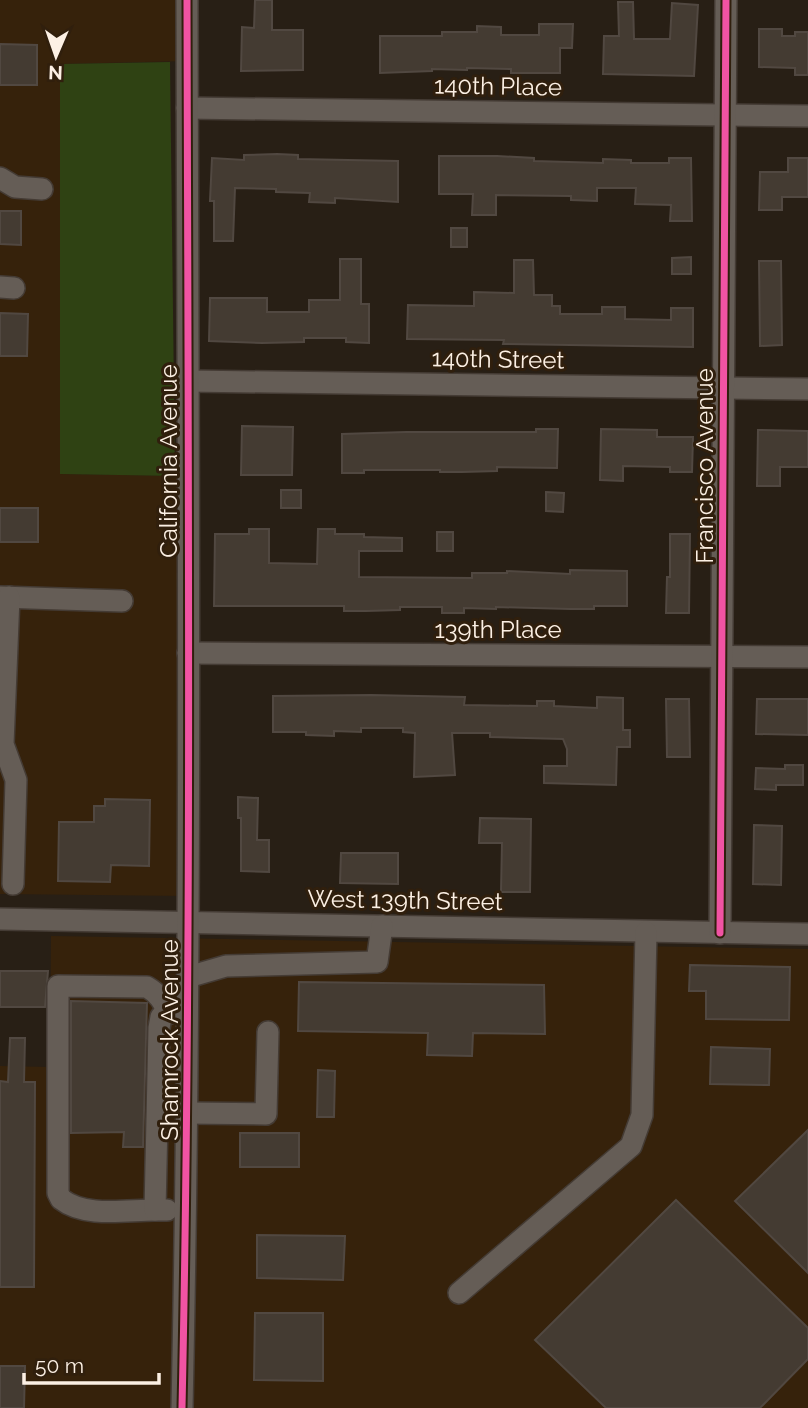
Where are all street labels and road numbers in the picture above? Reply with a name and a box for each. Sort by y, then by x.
street label: 140th Place [434,70,562,102]
street label: 140th Street [431,343,565,375]
street label: California Avenue [154,364,183,558]
street label: Francisco Avenue [690,368,719,564]
street label: 139th Place [435,615,561,644]
street label: West 139th Street [307,884,503,916]
street label: Shamrock Avenue [155,939,184,1141]

